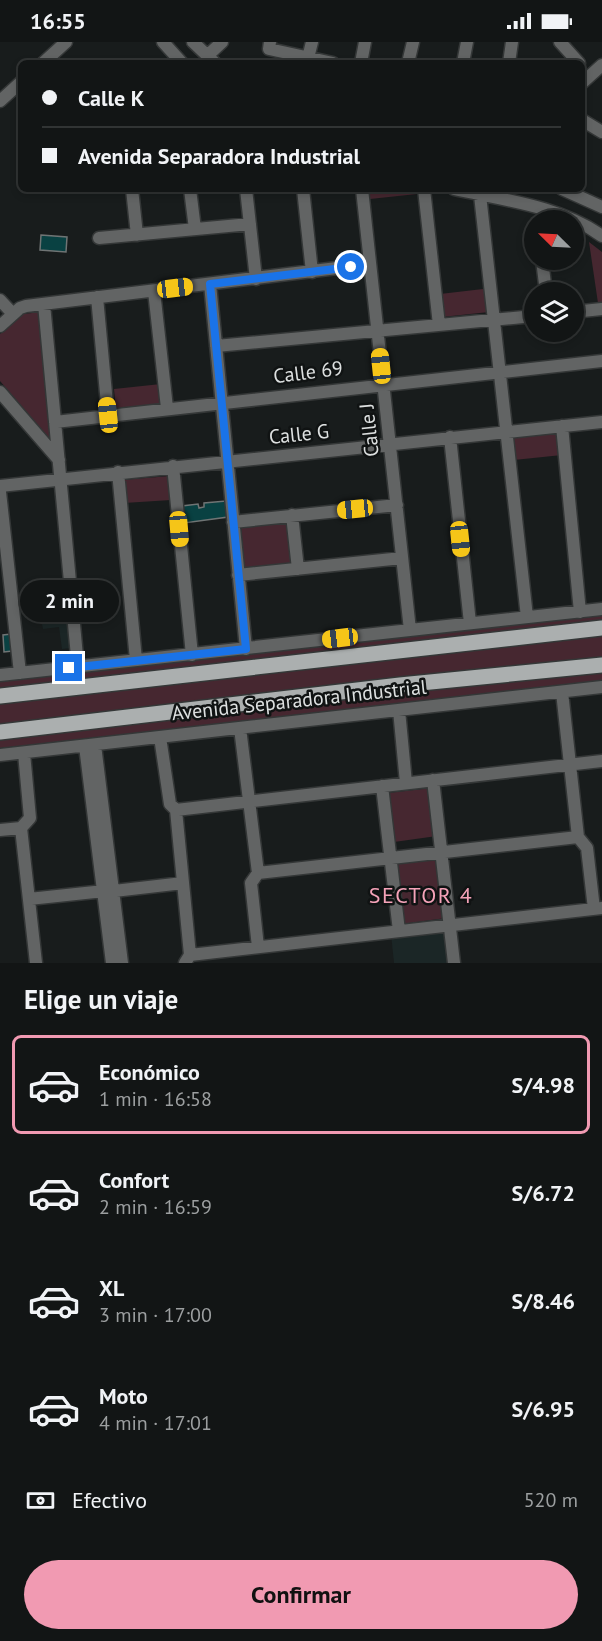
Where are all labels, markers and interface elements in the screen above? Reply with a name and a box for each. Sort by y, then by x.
text: 16:55 [30,7,86,35]
text: Calle K [78,84,144,112]
text: Avenida Separadora Industrial [78,142,360,170]
north arrow [524,210,584,270]
map controls [524,210,584,342]
route start [337,253,364,280]
car [156,277,194,299]
button: layers [524,282,584,342]
car [370,347,392,385]
street label: Calle 69 [272,355,344,389]
car [97,396,119,434]
street label: Calle J [353,402,385,458]
street label: Calle G [268,418,330,450]
car [336,498,374,520]
car [168,510,190,548]
car [449,520,471,558]
callout: 2 min [20,581,118,623]
text: 2 min [45,588,94,614]
car [321,627,359,649]
route end [55,654,82,681]
street label: Avenida Separadora Industrial [170,674,428,726]
district label: SECTOR 4 [369,881,473,909]
text: Elige un viaje [24,982,178,1016]
icon: car [27,1058,81,1112]
text: Económico [99,1058,200,1086]
text: S/4.98 [512,1071,575,1099]
text: 1 min · 16:58 [99,1086,212,1112]
icon: car [27,1166,81,1220]
text: Confort [99,1166,169,1194]
text: S/6.72 [512,1179,575,1207]
text: 2 min · 16:59 [99,1194,212,1220]
icon: car [27,1274,81,1328]
text: XL [99,1274,124,1302]
text: S/8.46 [512,1287,575,1315]
text: 3 min · 17:00 [99,1302,212,1328]
icon: car [27,1382,81,1436]
text: Moto [99,1382,148,1410]
text: S/6.95 [512,1395,575,1423]
text: 4 min · 17:01 [99,1410,212,1436]
icon: cash [24,1484,57,1517]
text: Efectivo [72,1486,147,1514]
text: 520 m [524,1487,578,1513]
button: Confirmar [24,1560,578,1629]

